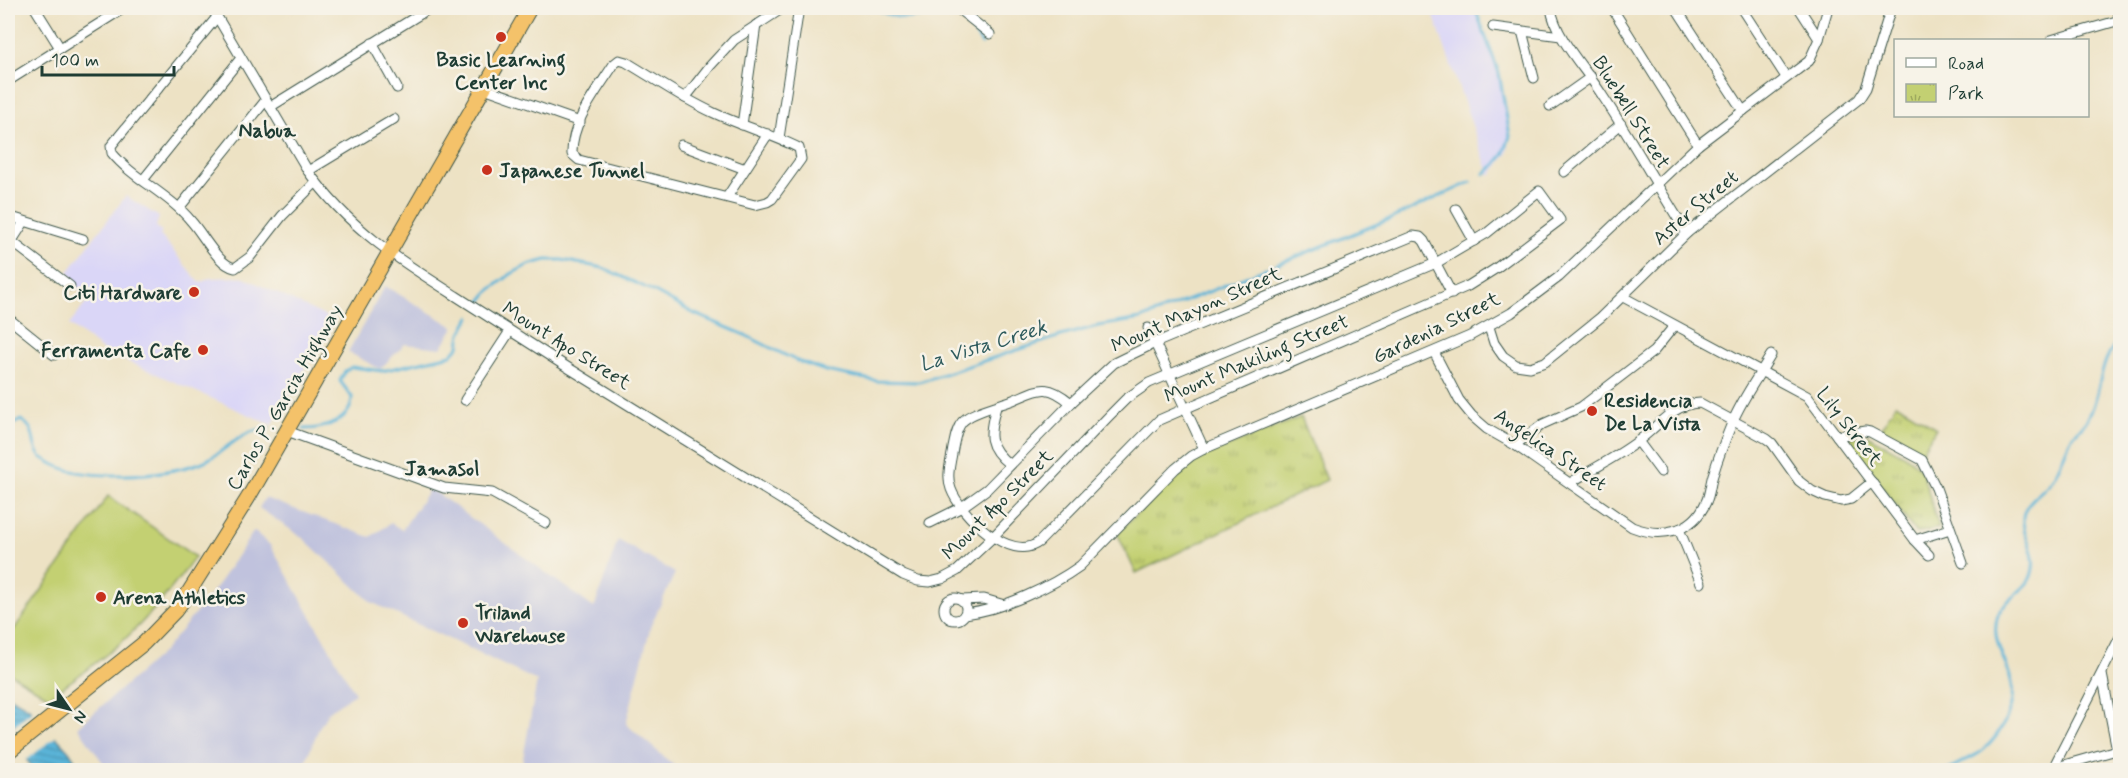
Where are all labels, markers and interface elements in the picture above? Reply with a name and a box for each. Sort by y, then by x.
marker: Basic Learning Center Inc [494,30,508,44]
scale bar [42,39,174,77]
legend [1894,39,2089,117]
place label: Basic Learning Center Inc [436,47,566,97]
text: 100 m [51,49,99,73]
street label: Bluebell Street [1585,51,1676,174]
text: Road [1948,52,1984,76]
text: Park [1948,82,1984,106]
district label: Nabua [238,117,297,145]
place label: Japanese Tunnel [499,158,645,185]
marker: Japanese Tunnel [480,163,494,177]
street label: Aster Street [1647,164,1745,252]
street label: Mount Mayon Street [1107,261,1286,360]
place label: Citi Hardware [63,280,183,307]
marker: Citi Hardware [187,285,201,299]
street label: Gardenia Street [1369,286,1505,371]
street label: Mount Apo Street [496,296,636,398]
street label: Carlos P. Garcia Highway [221,300,351,497]
street label: Mount Makiling Street [1160,308,1354,412]
water label: La Vista Creek [916,313,1050,379]
place label: Ferramenta Cafe [41,338,192,365]
marker: Ferramenta Cafe [196,343,210,357]
street label: Lily Street [1809,382,1888,472]
place label: Residencia De La Vista [1604,388,1701,438]
street label: Angelica Street [1487,402,1612,500]
marker: Residencia De La Vista [1585,404,1599,418]
street label: Mount Apo Street [936,443,1061,567]
district label: Jamasol [405,455,479,483]
place label: Arena Athletics [113,585,246,612]
marker: Arena Athletics [94,590,108,604]
place label: Triland Warehouse [474,600,565,650]
marker: Triland Warehouse [456,616,470,630]
north arrow [39,679,99,739]
text: N [68,706,92,727]

